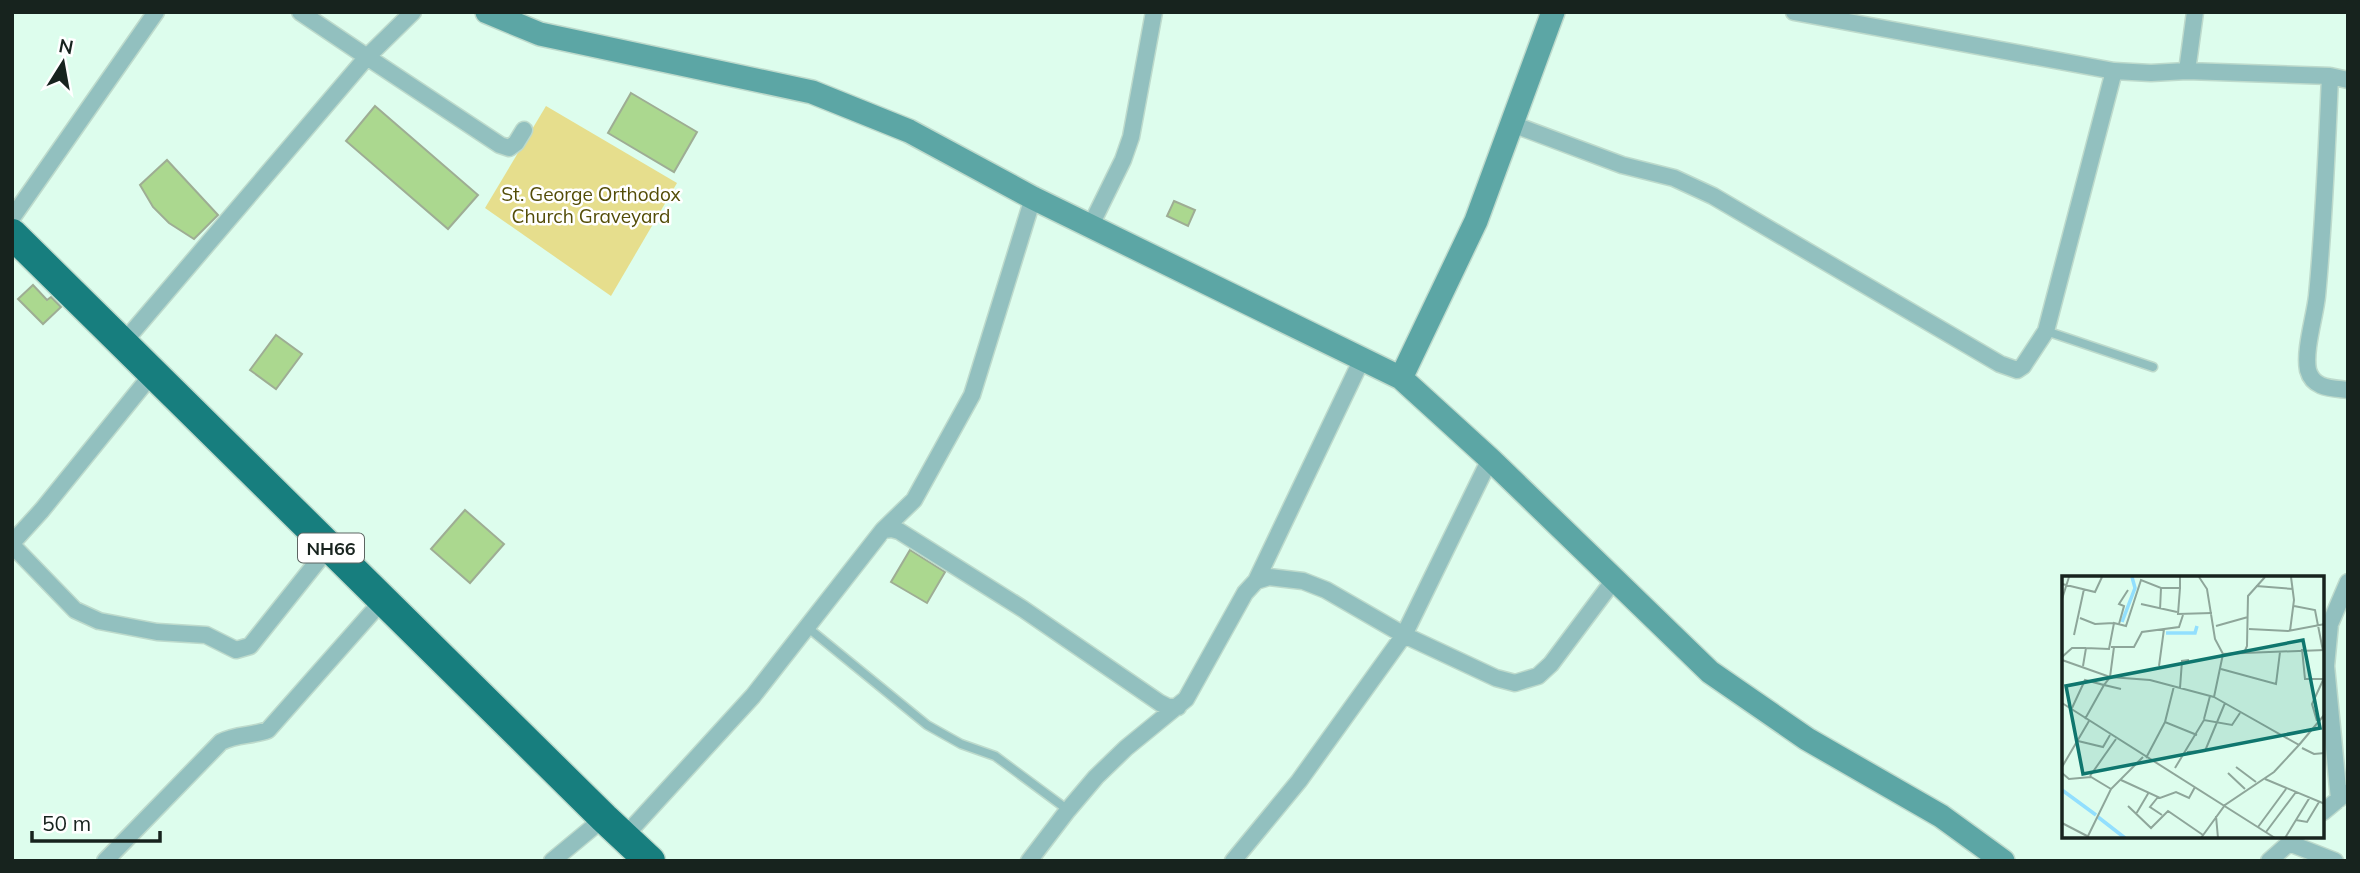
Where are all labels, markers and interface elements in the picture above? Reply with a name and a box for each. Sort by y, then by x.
north arrow [28,28,98,98]
text: N [57,33,76,59]
park label: St. George Orthodox Church Graveyard [501,182,681,228]
road number: NH66 [298,534,364,562]
inset map [2062,576,2325,838]
scale bar [32,800,159,844]
text: 50 m [42,810,91,836]

